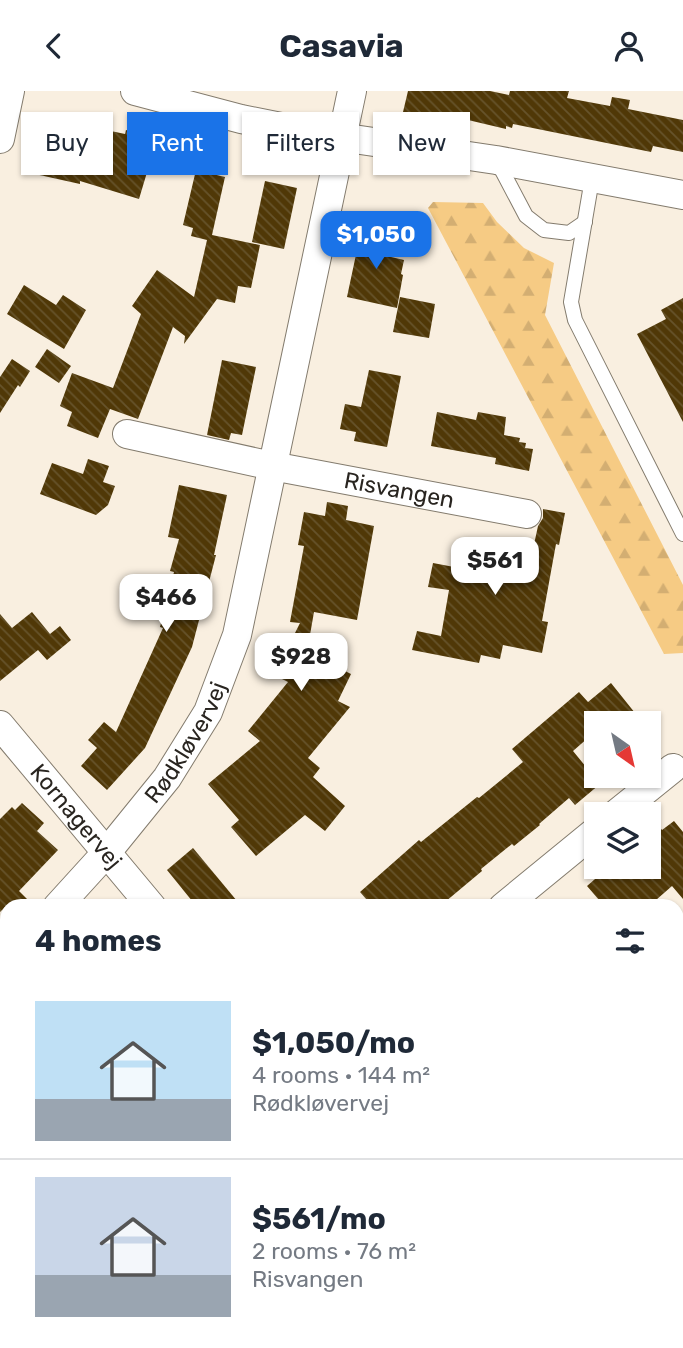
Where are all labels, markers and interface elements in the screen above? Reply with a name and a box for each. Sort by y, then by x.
icon: back [35,27,73,65]
text: Casavia [279,27,404,65]
icon: person [610,27,648,65]
chip: Buy [21,112,113,175]
chip: Rent [127,112,228,175]
chip: Filters [242,112,359,175]
chip: New [373,112,470,175]
pin: $1,050 [319,211,433,271]
text: $1,050 [336,220,416,248]
street label: Risvangen [342,466,457,514]
pin: $561 [454,538,536,597]
text: $561 [467,546,523,574]
pin: $466 [125,575,207,634]
text: $466 [135,583,197,611]
pin: $928 [260,633,342,693]
text: $928 [271,642,331,670]
street label: Rødkløvervej [138,678,232,809]
north arrow [584,711,662,787]
map controls [584,711,661,879]
street label: Kornagervej [24,758,128,875]
button: layers [584,802,661,879]
icon: filters [611,922,649,960]
text: 4 homes [35,923,162,959]
text: $1,050/mo [252,1025,415,1061]
icon: home [91,1029,175,1113]
text: 4 rooms · 144 m² [252,1061,430,1089]
text: Rødkløvervej [252,1089,389,1117]
text: $561/mo [252,1201,386,1237]
icon: home [91,1205,175,1289]
text: 2 rooms · 76 m² [252,1237,416,1265]
text: Risvangen [252,1265,363,1293]

